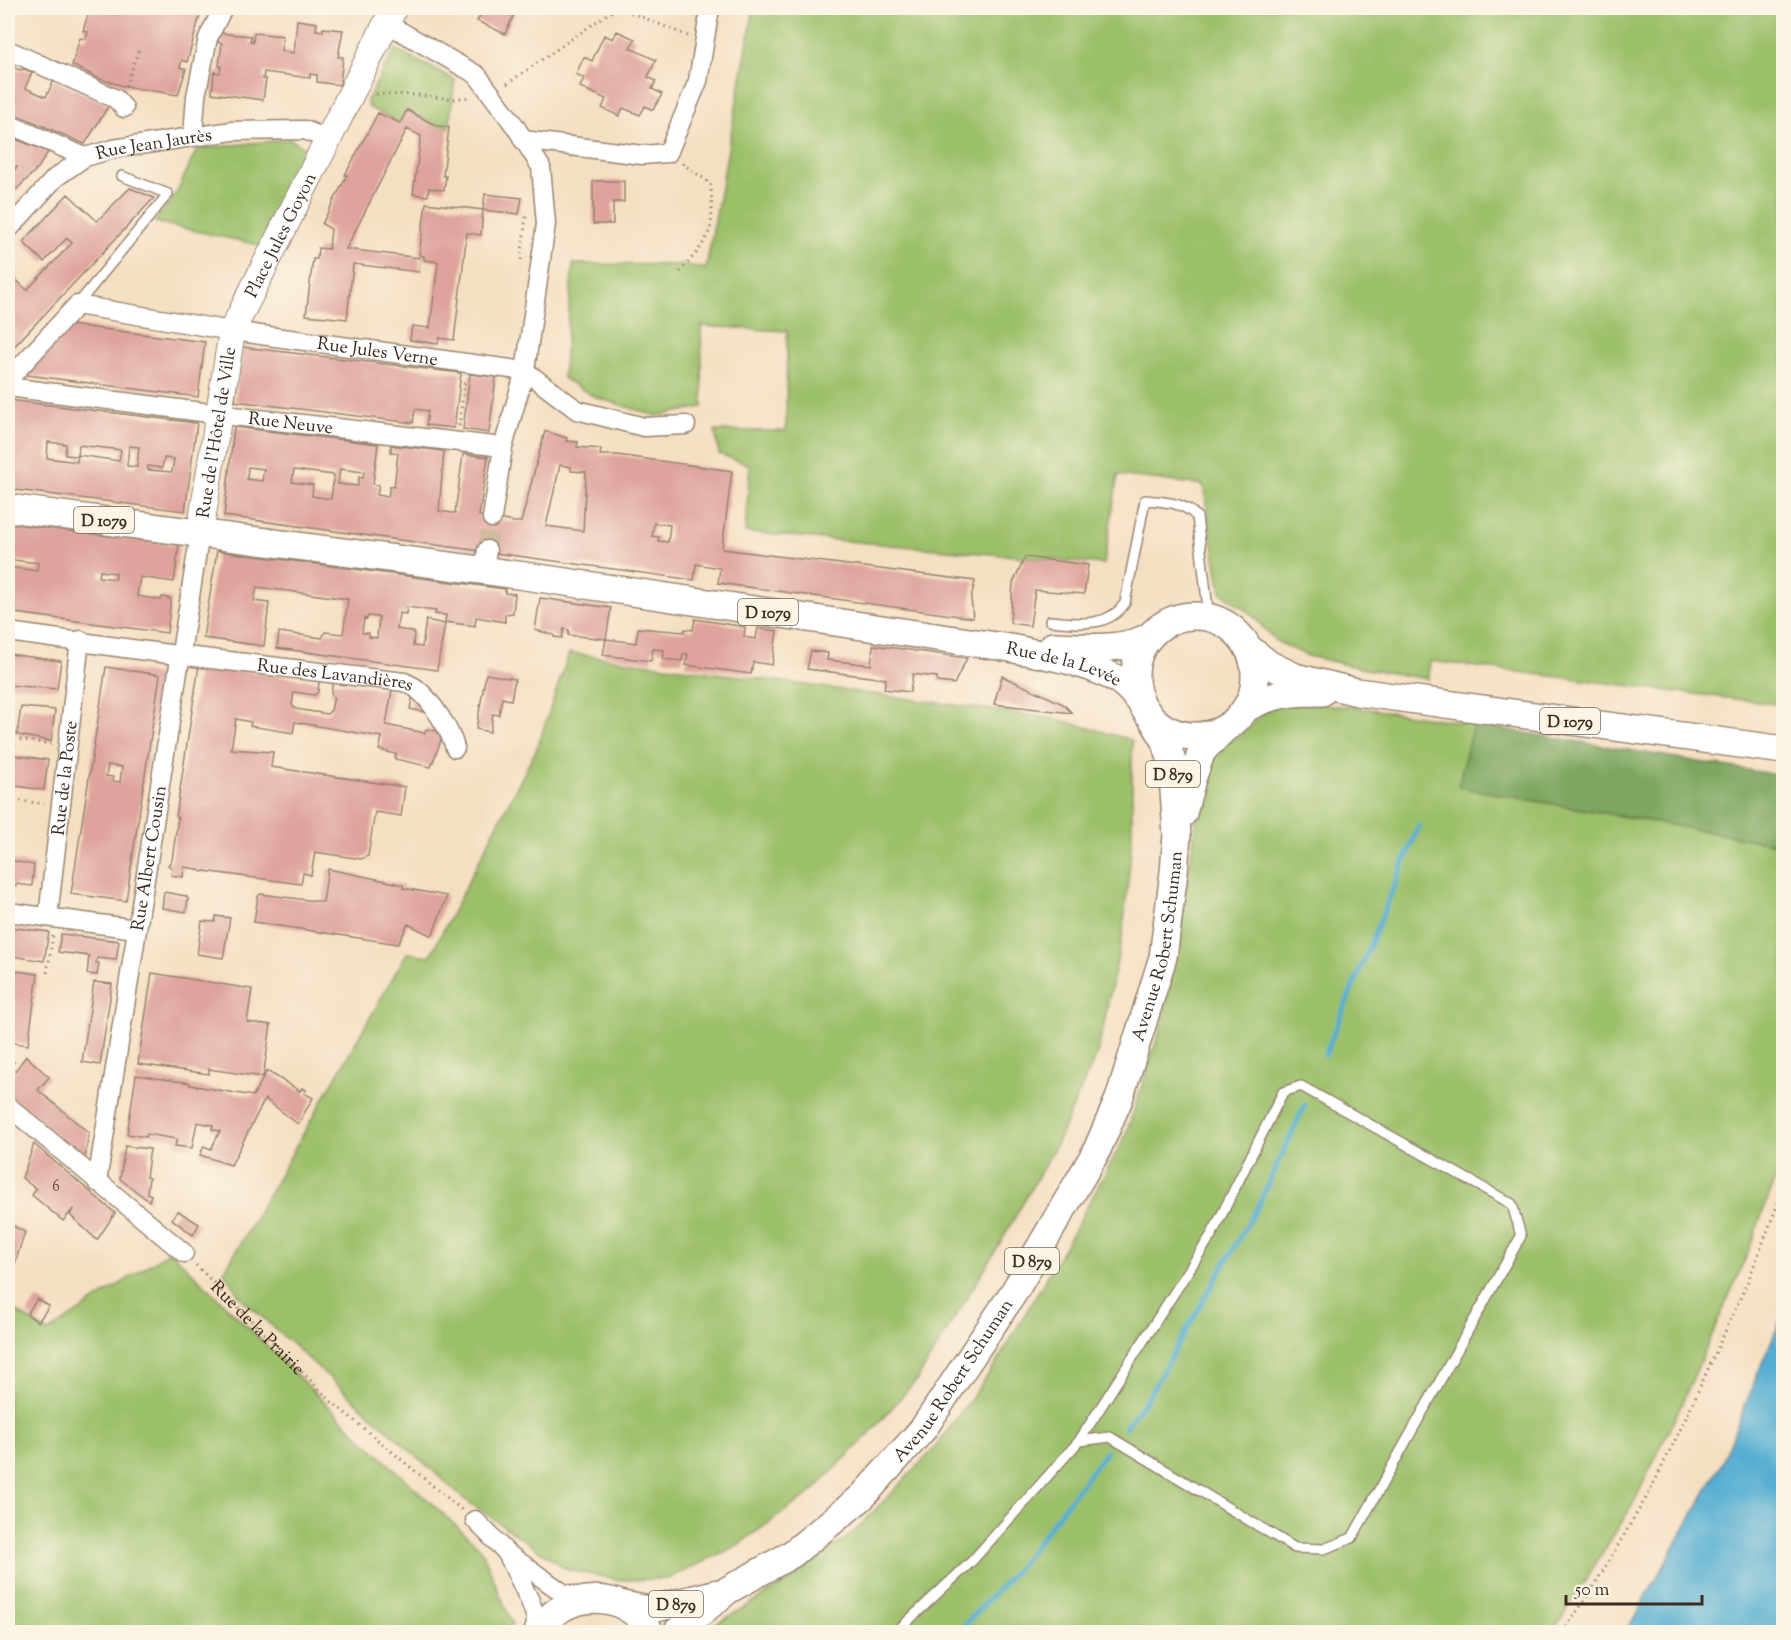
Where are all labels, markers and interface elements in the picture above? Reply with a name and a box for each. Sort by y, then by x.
street label: Rue Jean Jaurès [93,123,214,168]
street label: Place Jules Goyon [240,169,324,303]
street label: Rue Jules Verne [315,332,439,374]
street label: Rue de l'Hôtel de Ville [192,345,244,520]
street label: Rue Neuve [247,407,334,442]
road number: D 1079 [74,507,134,533]
road number: D 1079 [738,599,798,625]
street label: Rue de la Levée [1004,637,1126,694]
street label: Rue des Lavandières [255,654,417,700]
road number: D 1079 [1540,708,1600,734]
street label: Rue de la Poste [47,719,86,837]
road number: D 879 [1146,761,1200,787]
street label: Rue Albert Cousin [126,783,175,933]
street label: Avenue Robert Schuman [1127,850,1191,1045]
house number: 6 [52,1177,60,1198]
road number: D 879 [1005,1248,1059,1274]
street label: Rue de la Prairie [203,1275,310,1382]
street label: Avenue Robert Schuman [888,1294,1021,1469]
scale bar [1566,1568,1702,1606]
text: 50 m [1574,1578,1610,1604]
road number: D 879 [649,1591,703,1617]

